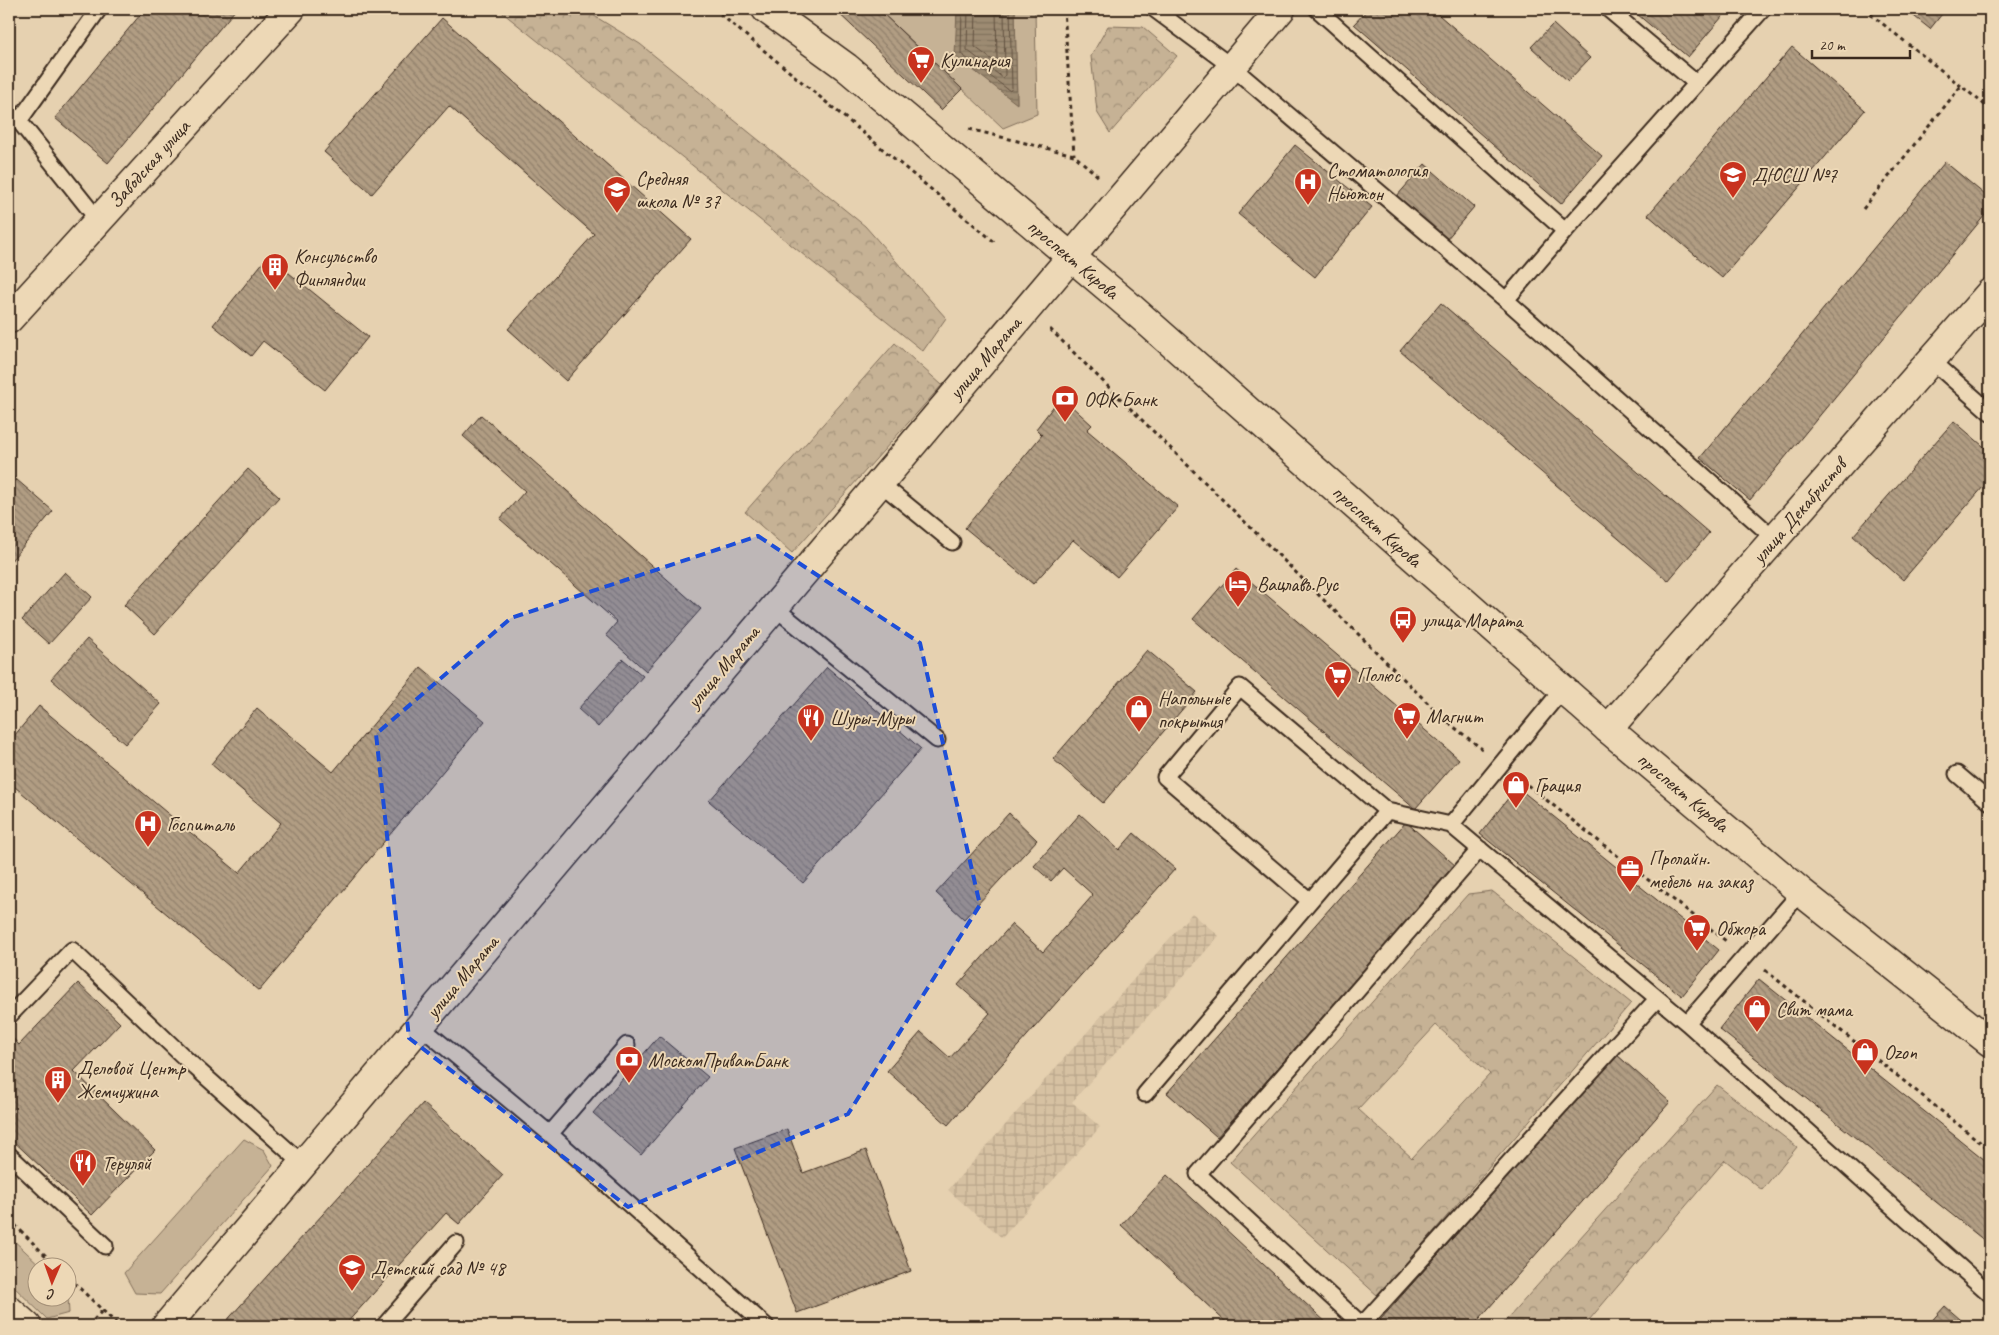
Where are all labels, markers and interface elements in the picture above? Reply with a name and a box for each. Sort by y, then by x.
scale bar [1812,28,1909,60]
text: 20 m [1819,36,1846,55]
supermarket icon: Кулинария [906,45,936,84]
place label: Кулинария [940,48,1011,73]
street label: Заводская улица [103,114,196,214]
place label: Стоматология Ньютон [1327,158,1429,206]
school or university icon: ДЮСШ №7 [1718,160,1748,199]
place label: ДЮСШ №7 [1752,163,1838,188]
place label: Средняя школа № 37 [636,166,721,214]
hospital icon: Стоматология Ньютон [1293,167,1323,206]
school or university icon: Средняя школа № 37 [602,175,632,214]
street label: проспект Кирова [1022,213,1125,306]
place label: Консульство Финляндии [294,244,377,292]
building icon: Консульство Финляндии [260,252,290,291]
street label: улица Марата [943,310,1028,405]
bank icon: ОФК Банк [1050,384,1080,423]
place label: ОФК Банк [1084,387,1158,412]
street label: улица Декабристов [1746,451,1854,569]
street label: проспект Кирова [1327,479,1428,574]
hotel icon: Вацлавъ.Рус [1223,569,1253,608]
place label: Вацлавъ.Рус [1257,572,1339,597]
bus stop icon: улица Марата [1388,605,1418,644]
place label: улица Марата [1421,608,1524,633]
street label: улица Марата [681,619,766,714]
supermarket icon: Полюс [1323,660,1353,699]
place label: Полюс [1357,663,1401,688]
place label: Напольные покрытия [1158,686,1231,734]
shop icon: Напольные покрытия [1124,694,1154,733]
supermarket icon: Магнит [1392,701,1422,740]
restaurant icon: Шуры-Муры [796,703,826,742]
place label: Магнит [1426,704,1484,729]
place label: Шуры-Муры [830,706,915,731]
street label: проспект Кирова [1632,746,1735,839]
shop icon: Грация [1501,770,1531,809]
place label: Грация [1535,773,1582,798]
hospital icon: Госпиталь [133,809,163,848]
place label: Госпиталь [167,812,236,837]
place label: Пролайн. мебель на заказ [1649,846,1754,894]
office icon: Пролайн. мебель на заказ [1615,854,1645,893]
supermarket icon: Обжора [1682,913,1712,952]
place label: Обжора [1716,916,1767,941]
street label: улица Марата [420,929,505,1024]
shop icon: Свит мама [1742,994,1772,1033]
place label: Свит мама [1776,997,1854,1022]
shop icon: Ozon [1850,1037,1880,1076]
place label: Ozon [1884,1040,1918,1065]
bank icon: МоскомПриватБанк [614,1045,644,1084]
place label: МоскомПриватБанк [648,1048,789,1073]
place label: Деловой Центр Жемчужина [77,1056,187,1104]
building icon: Деловой Центр Жемчужина [43,1065,73,1104]
restaurant icon: Теруляй [68,1148,98,1187]
place label: Теруляй [102,1151,153,1176]
school or university icon: Детский сад № 48 [337,1253,367,1292]
place label: Детский сад № 48 [371,1256,507,1281]
north arrow [28,1258,78,1308]
text: С [46,1286,55,1303]

